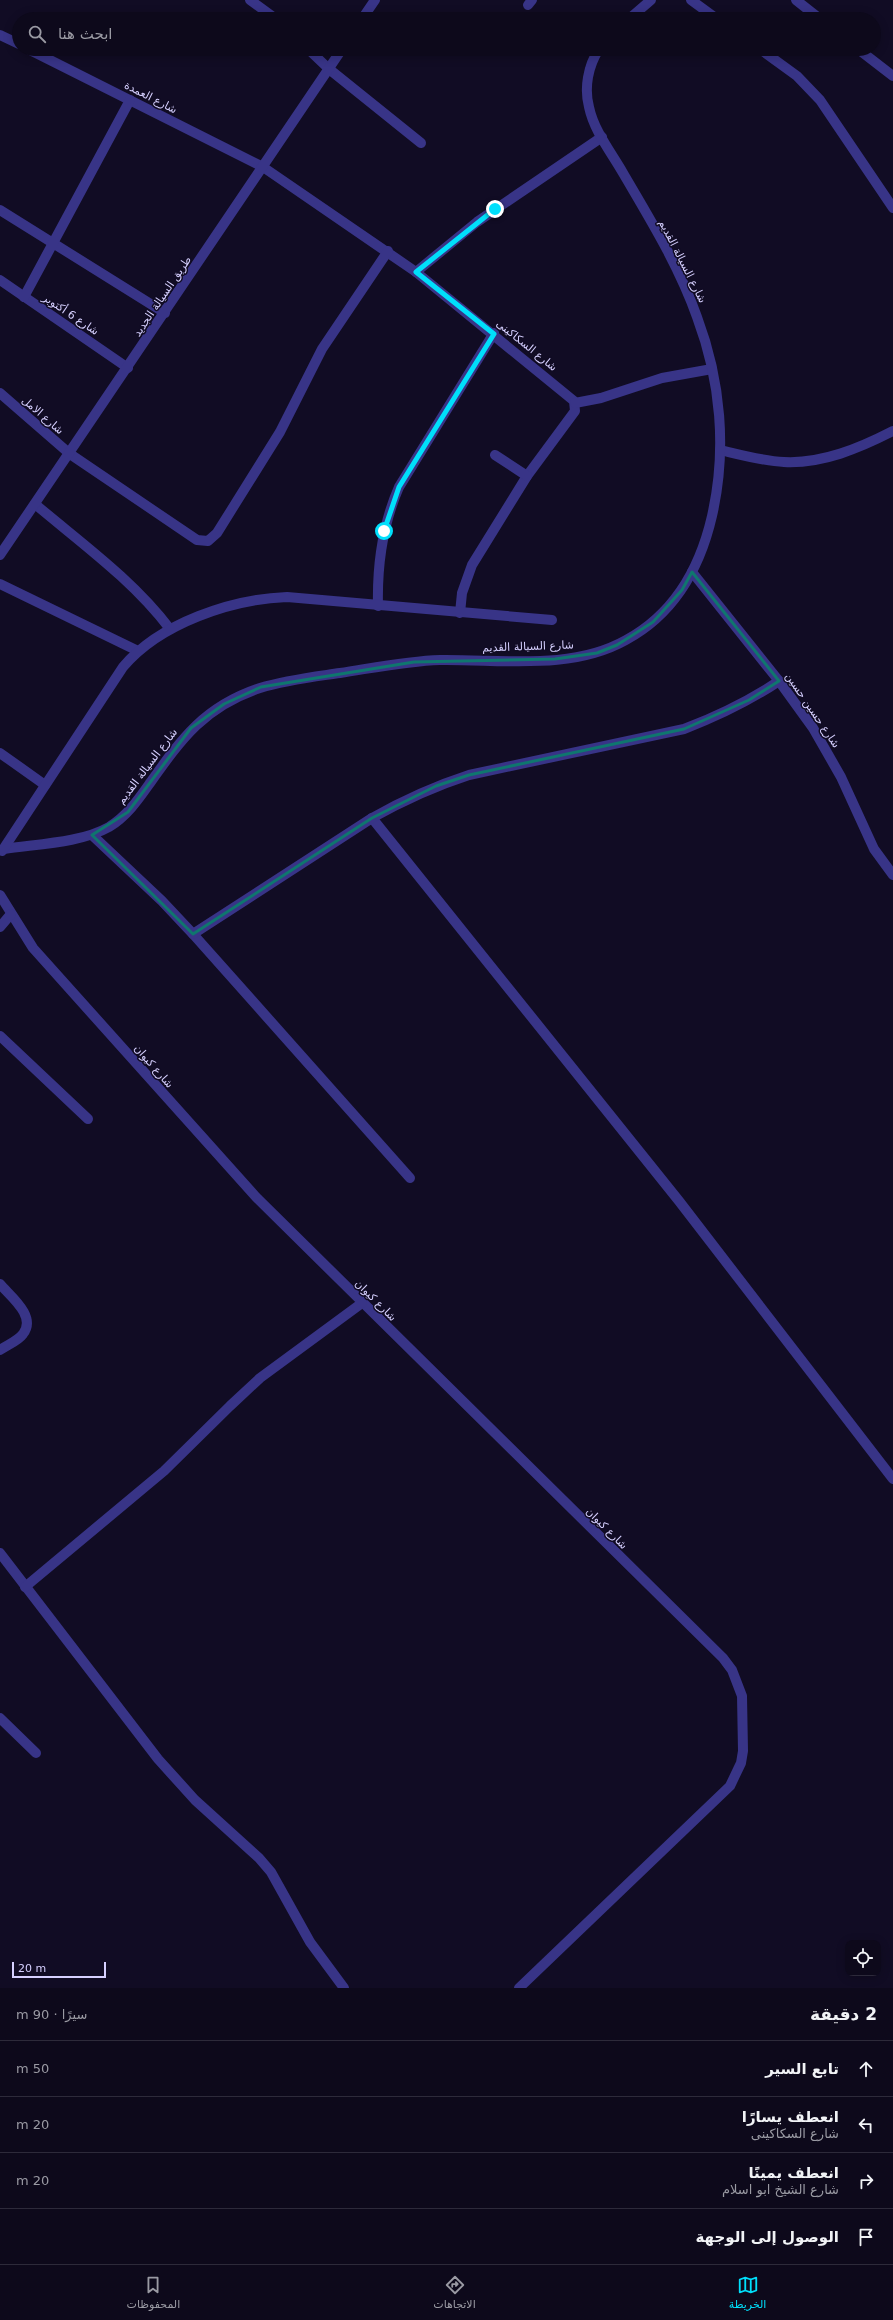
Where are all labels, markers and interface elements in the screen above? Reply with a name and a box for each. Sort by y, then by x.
search box [12,12,881,56]
icon: search [26,23,48,45]
text: ابحث هنا [58,25,113,43]
street label: شارع العمدة [122,79,179,116]
route end [486,200,504,218]
street label: شارع السيالة القديم [656,217,709,305]
street label: طريق السيالة الجديد [131,253,195,340]
street label: شارع 6 أكتوبر [39,289,102,338]
street label: شارع السكاكينى [494,317,560,374]
street label: شارع الامل [19,394,66,437]
route start [375,522,393,540]
street label: شارع السيالة القديم [482,638,574,655]
street label: شارع حسين حسين [783,670,843,750]
street label: شارع السيالة القديم [115,726,180,807]
street label: شارع كيوان [131,1042,176,1091]
street label: شارع كيوان [352,1277,399,1324]
street label: شارع كيوان [583,1505,630,1552]
map controls [845,1940,881,1976]
button: locate [845,1940,881,1976]
scale bar [12,1960,106,1979]
text: 20 m [18,1962,46,1975]
text: 2 دقيقة [810,2004,877,2024]
text: سيرًا · 90 m [16,2007,87,2022]
icon: ahead [855,2058,877,2080]
text: تابع السير [765,2060,839,2078]
text: 50 m [16,2061,49,2076]
text: انعطف يسارًا [742,2108,839,2126]
icon: left [855,2114,877,2136]
text: 20 m [16,2117,49,2132]
text: شارع السكاكينى [751,2126,839,2141]
text: انعطف يمينًا [748,2164,839,2182]
icon: right [855,2170,877,2192]
text: 20 m [16,2173,49,2188]
text: شارع الشيخ ابو اسلام [722,2182,839,2197]
icon: arrive [855,2226,877,2248]
text: الوصول إلى الوجهة [696,2228,839,2246]
tab: المحفوظات [127,2274,180,2311]
tab: الاتجاهات [433,2274,476,2311]
tab: الخريطة [729,2274,766,2311]

